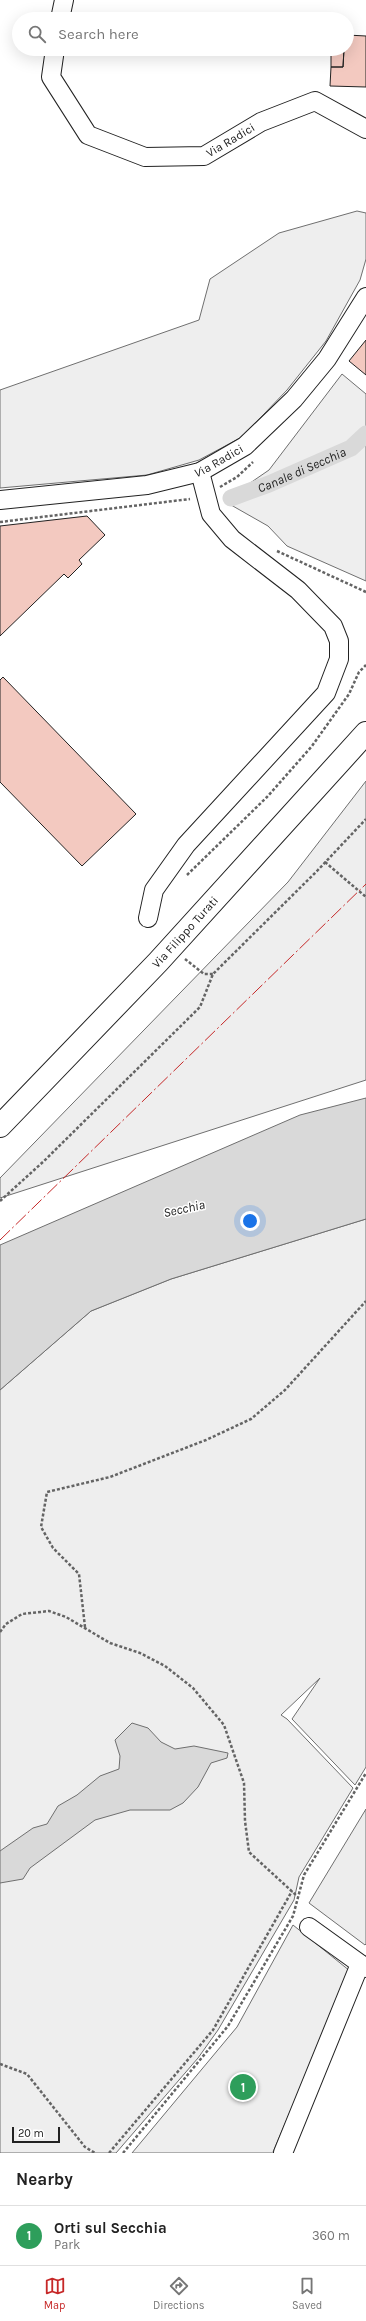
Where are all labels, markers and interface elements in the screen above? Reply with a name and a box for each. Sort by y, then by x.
search box [12,12,354,56]
icon: search [26,23,48,45]
text: Search here [58,25,139,43]
street label: Via Radici [204,120,257,160]
street label: Via Radici [193,442,246,480]
water label: Canale di Secchia [255,444,349,496]
street label: Via Filippo Turati [149,894,221,971]
water label: Secchia [162,1197,207,1220]
your location [240,1211,260,1231]
pin: 1 [230,2072,256,2102]
scale bar [12,2125,60,2144]
text: 20 m [18,2127,44,2140]
text: Nearby [16,2169,73,2189]
text: Orti sul Secchia [54,2219,167,2237]
text: 1 [27,2228,31,2243]
text: 360 m [312,2228,350,2243]
text: Park [54,2237,80,2252]
tab: Map [44,2275,66,2312]
tab: Directions [153,2275,205,2312]
tab: Saved [292,2275,322,2312]

